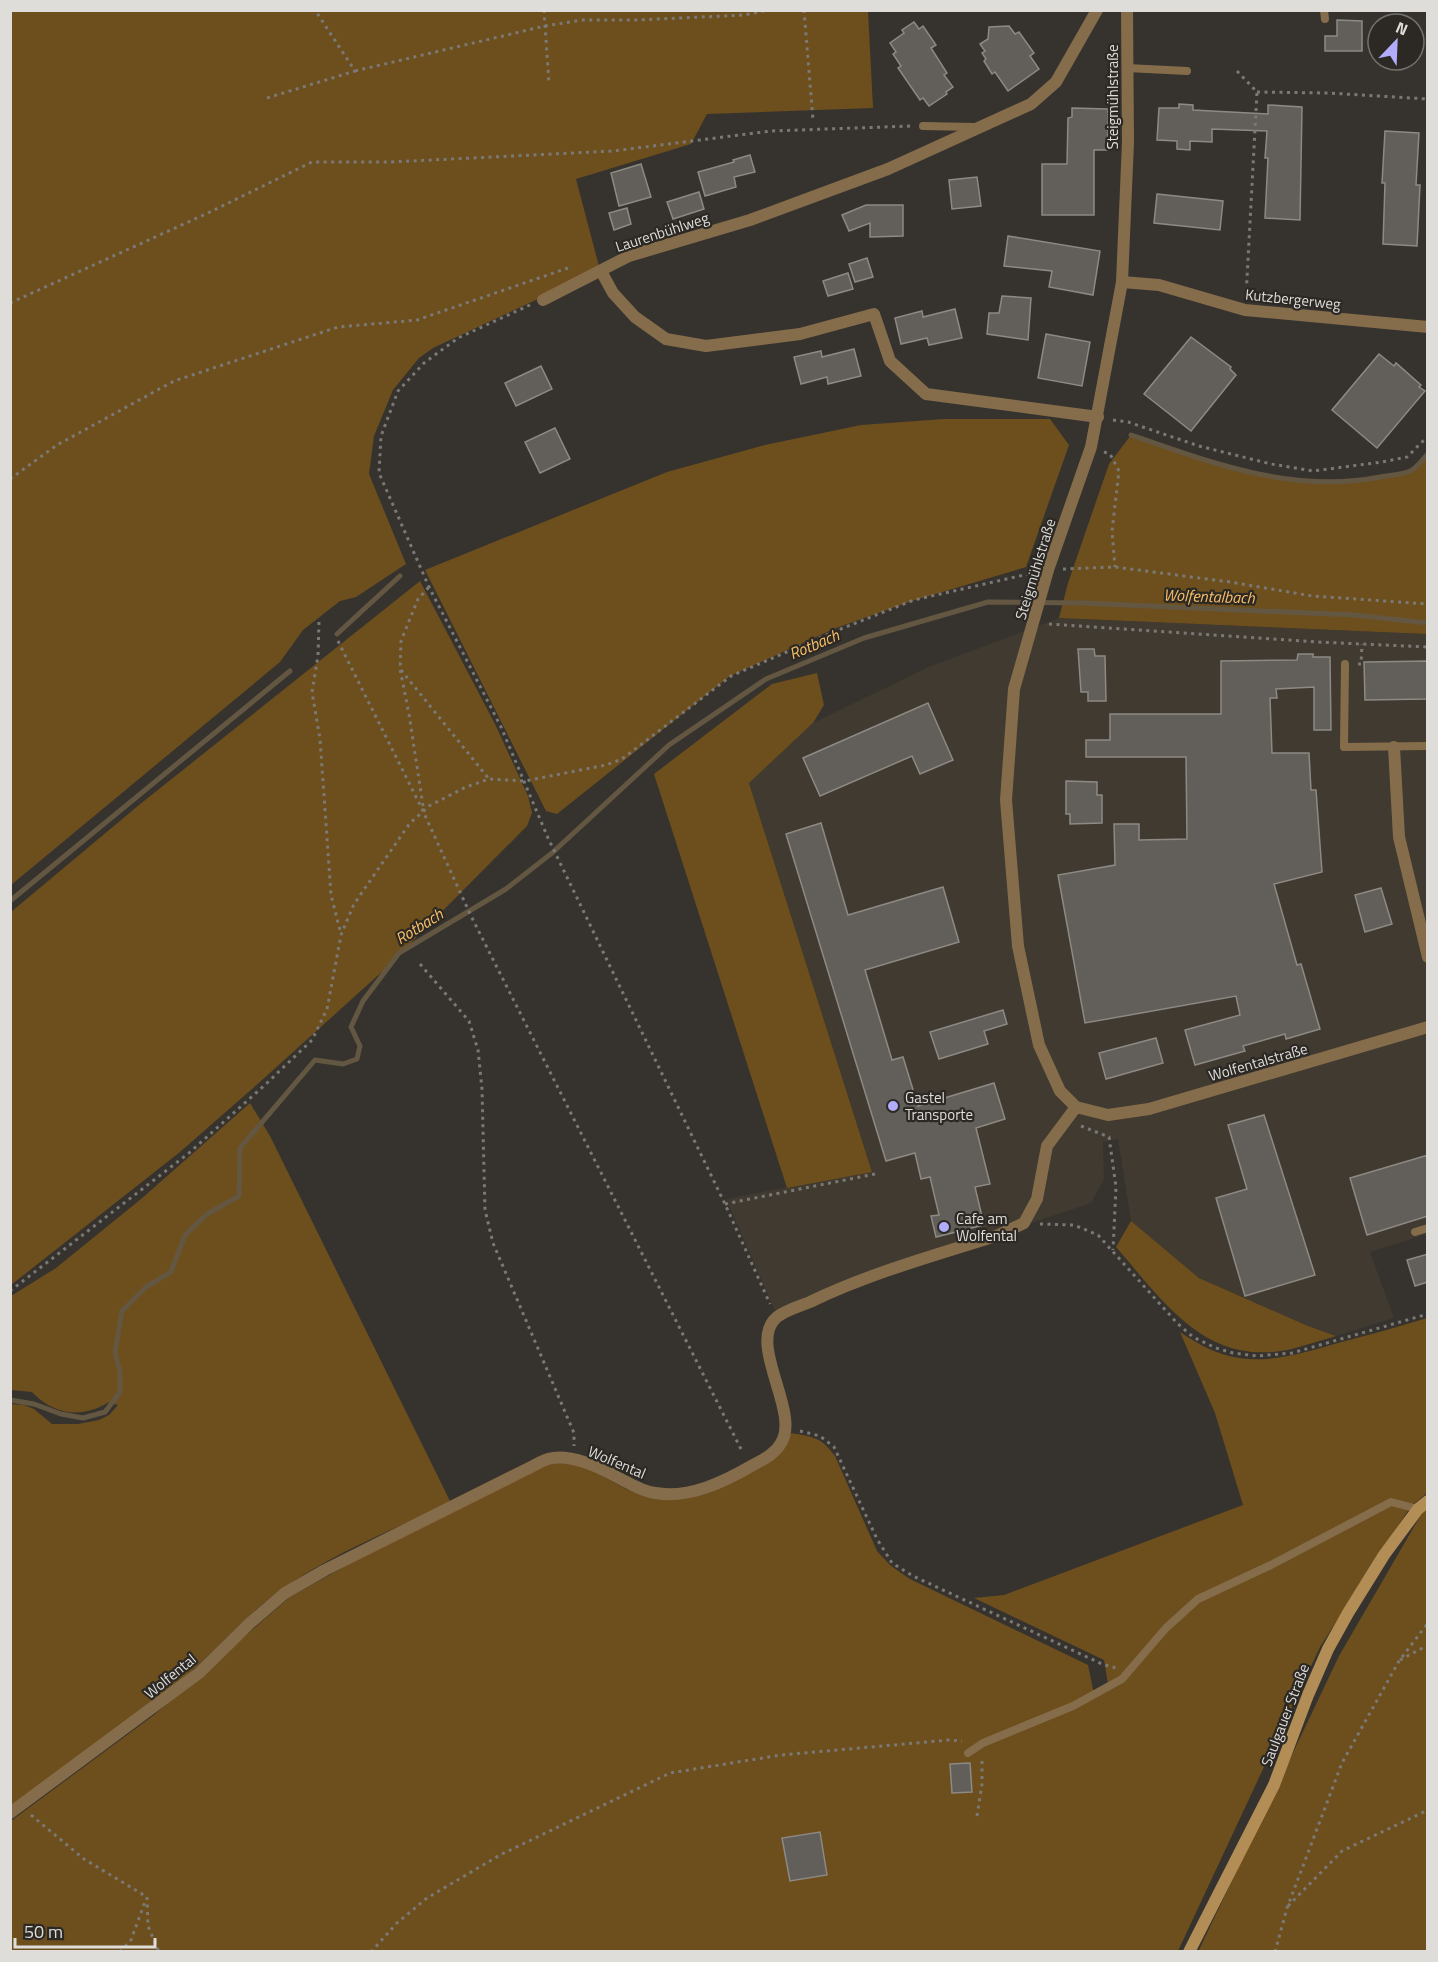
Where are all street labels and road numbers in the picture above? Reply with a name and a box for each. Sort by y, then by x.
street label: Steigmühlstraße [1101,45,1124,150]
street label: Laurenbühlweg [612,206,712,258]
street label: Kutzbergerweg [1244,283,1342,315]
street label: Steigmühlstraße [1009,515,1061,623]
street label: Wolfentalstraße [1206,1037,1310,1087]
street label: Wolfental [584,1439,650,1485]
street label: Wolfental [139,1648,201,1704]
street label: Saulgauer Straße [1255,1660,1315,1770]

